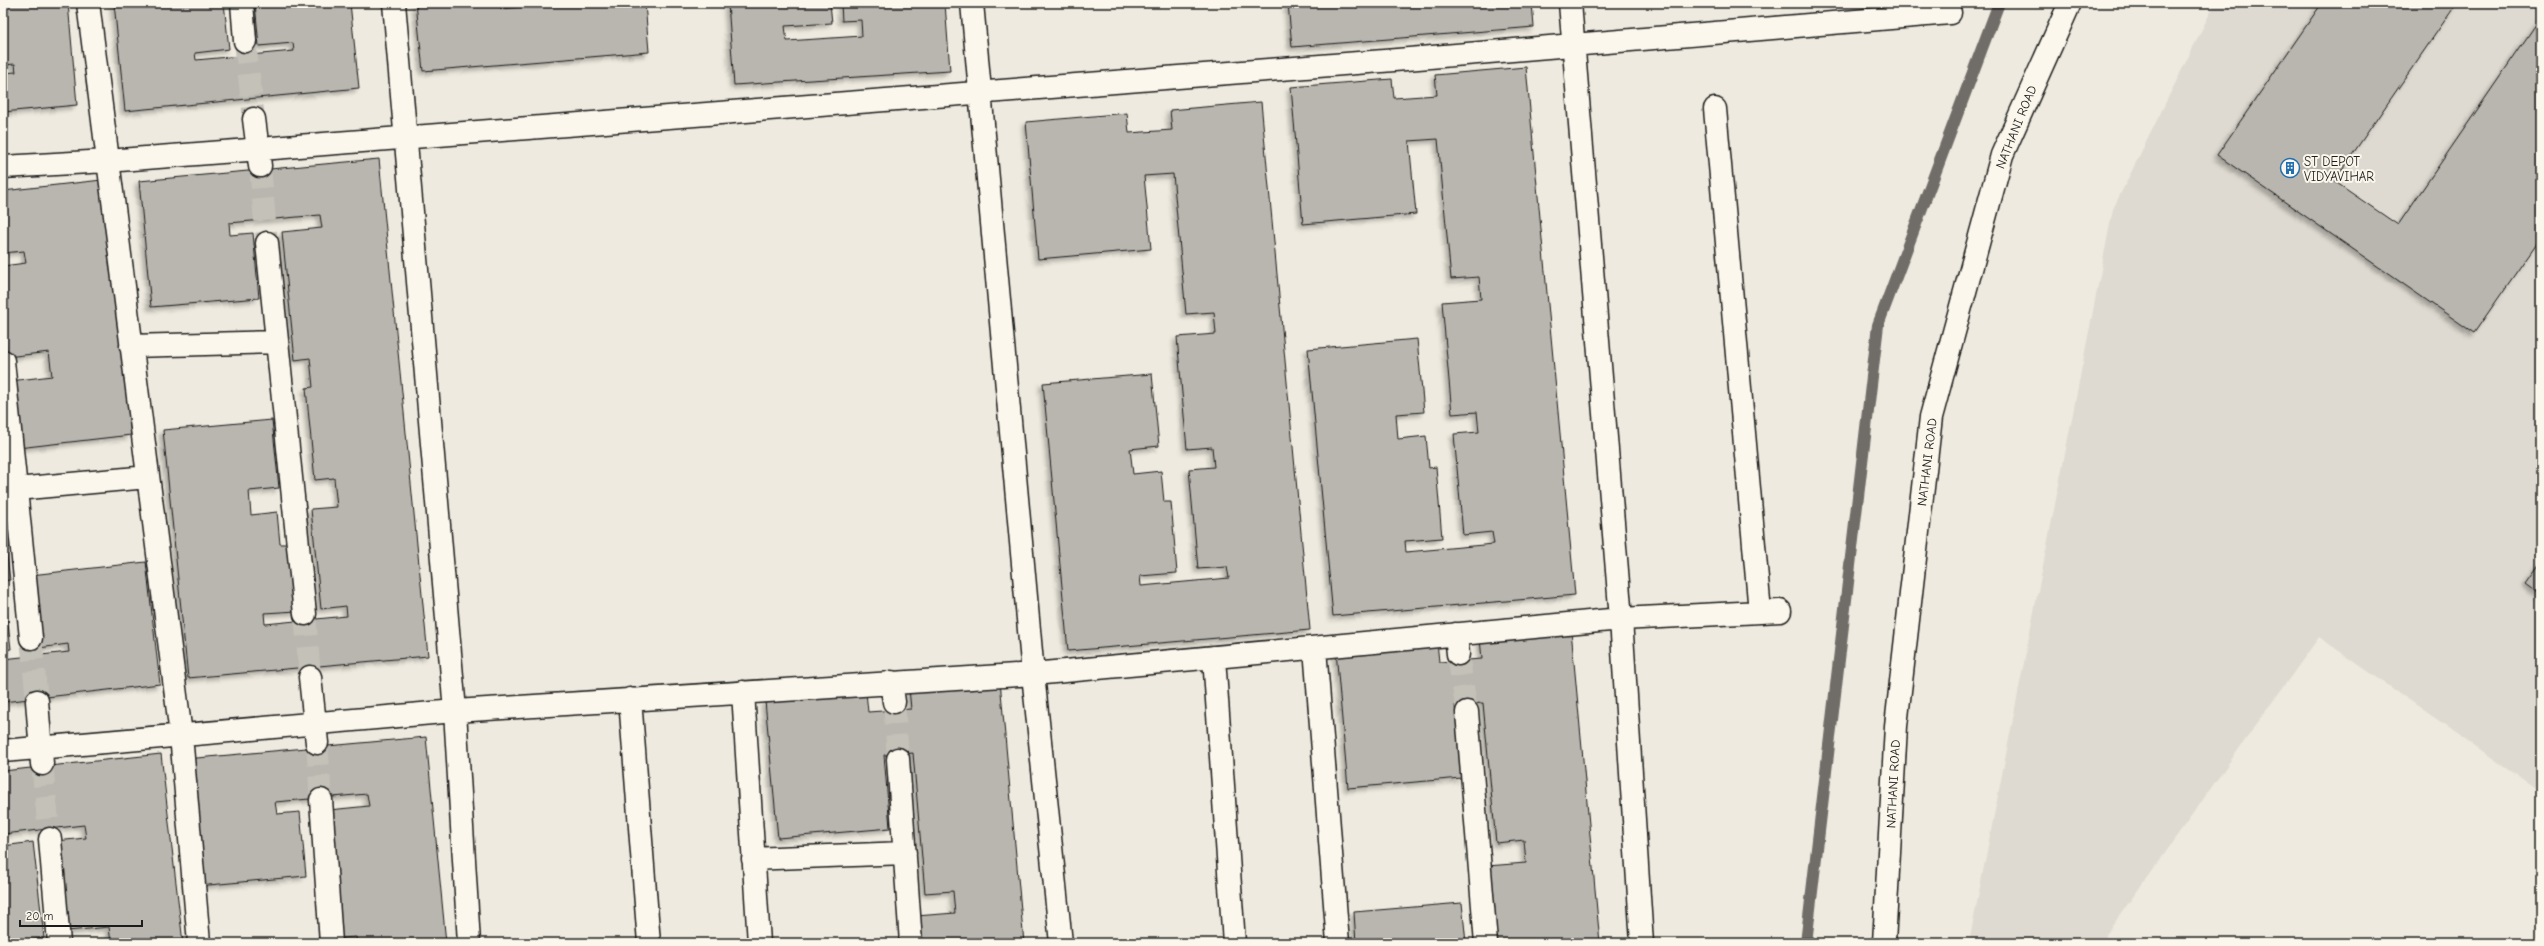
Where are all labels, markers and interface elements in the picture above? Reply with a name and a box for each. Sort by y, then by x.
street label: NATHANI ROAD [1992,83,2040,171]
place label: ST DEPOT VIDYAVIHAR [2304,154,2374,184]
building icon: ST DEPOT VIDYAVIHAR [2279,157,2301,179]
street label: NATHANI ROAD [1914,417,1940,507]
street label: NATHANI ROAD [1883,739,1903,829]
scale bar [20,902,142,928]
text: 20 m [26,909,54,923]

